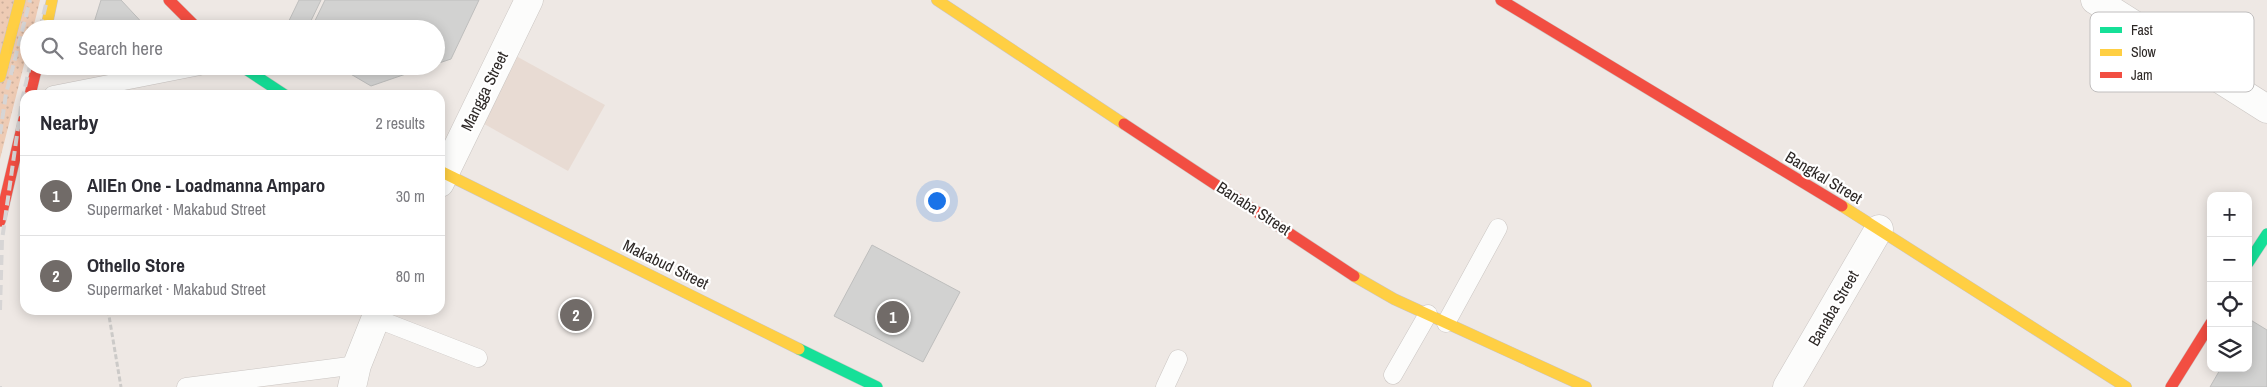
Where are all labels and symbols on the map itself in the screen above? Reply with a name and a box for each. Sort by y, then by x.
legend [2090,12,2254,92]
text: Fast [2131,21,2153,39]
text: Slow [2131,43,2157,61]
street label: Mangga Street [455,47,513,135]
text: Jam [2131,66,2153,84]
street label: Bangkal Street [1781,145,1867,209]
street label: Banaba Street [1213,176,1295,240]
your location [924,188,950,214]
street label: Makabud Street [620,234,713,294]
street label: Banaba Street [1803,266,1864,350]
pin: 2 [560,296,592,334]
pin: 1 [877,298,909,336]

